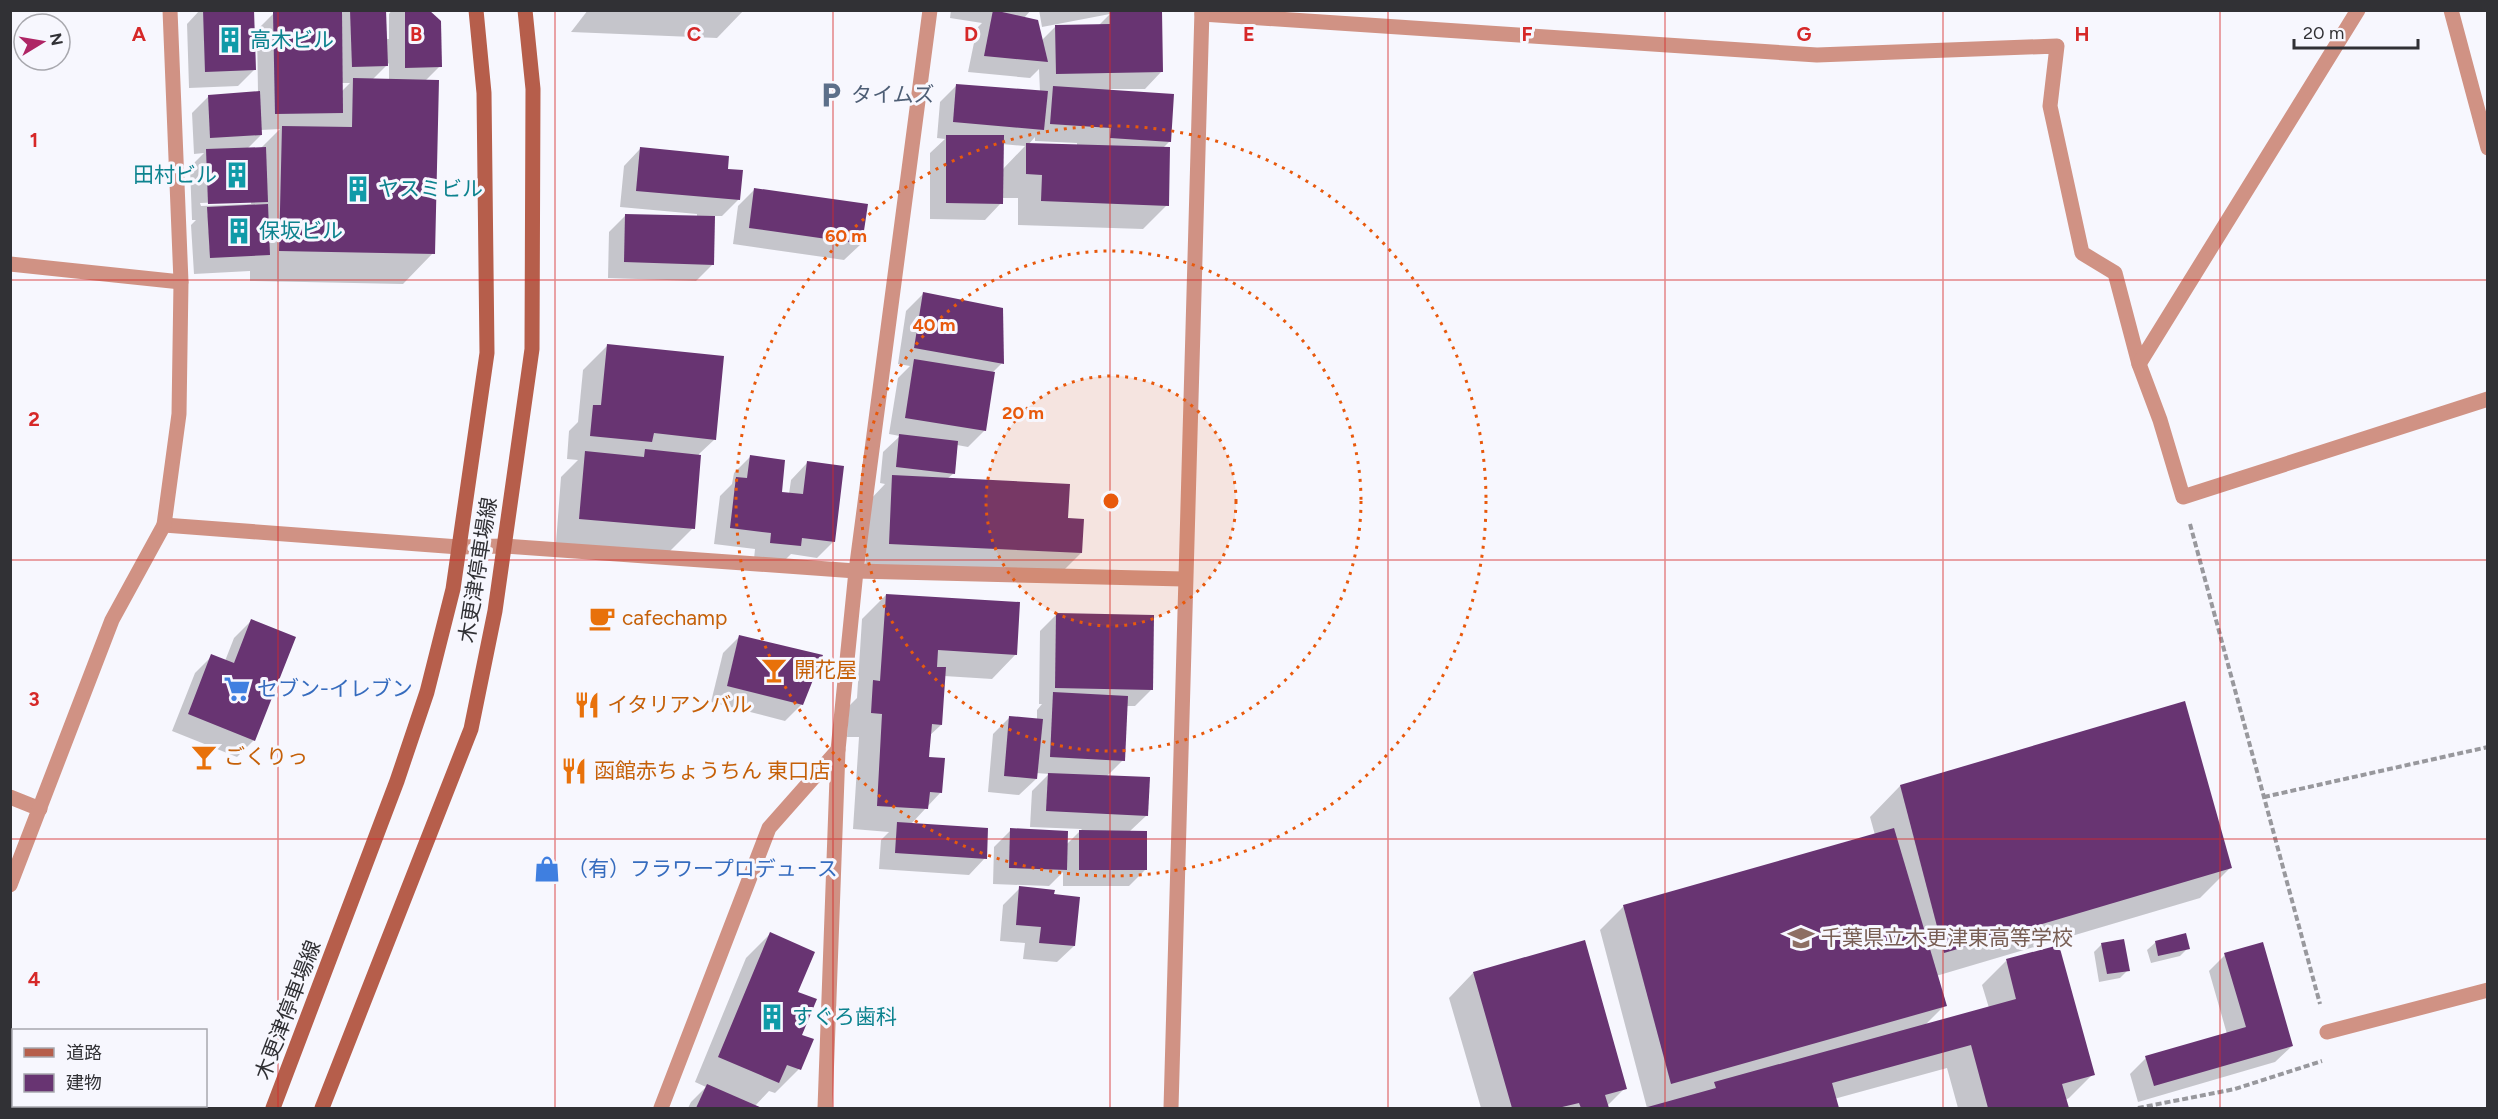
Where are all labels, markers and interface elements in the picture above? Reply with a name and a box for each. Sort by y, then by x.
north arrow [12,12,72,72]
scale bar [2294,12,2418,50]
text: A [132,22,147,46]
text: B [410,22,422,46]
text: C [687,22,701,46]
text: D [964,22,978,46]
text: E [1243,22,1255,46]
text: F [1521,22,1533,46]
text: G [1797,22,1812,46]
text: H [2075,22,2090,46]
text: 20 m [2303,22,2344,44]
building icon: 高木ビル [215,25,245,55]
place label: 高木ビル [250,27,334,52]
text: N [46,31,67,47]
parking icon: タイムズ [816,80,846,110]
place label: タイムズ [851,82,935,107]
text: 1 [30,128,38,152]
building icon: 田村ビル [222,160,252,190]
place label: 田村ビル [133,162,217,187]
building icon: ヤスミビル [343,174,373,204]
place label: ヤスミビル [378,176,483,201]
building icon: 保坂ビル [224,216,254,246]
place label: 保坂ビル [259,218,343,243]
text: 60 m [825,225,867,247]
text: 40 m [912,314,956,336]
text: 20 m [1002,402,1044,424]
text: 2 [28,407,40,431]
centre of rings [1101,491,1121,511]
street label: 木更津停車場線 [454,495,501,644]
cafe icon: cafechamp [587,603,617,633]
place label: cafechamp [622,605,727,630]
bar icon: 開花屋 [759,655,789,685]
place label: 開花屋 [794,657,857,682]
supermarket icon: セブン-イレブン [222,674,252,704]
place label: セブン-イレブン [257,676,413,701]
text: 3 [28,687,40,711]
restaurant icon: イタリアンバル [572,690,602,720]
place label: イタリアンバル [607,692,752,717]
bar icon: ごくりっ [189,742,219,772]
place label: ごくりっ [224,744,308,769]
restaurant icon: 函館赤ちょうちん 東口店 [559,756,589,786]
place label: 函館赤ちょうちん 東口店 [594,758,830,783]
shop icon: （有）フラワープロデュース [532,854,562,884]
place label: （有）フラワープロデュース [567,856,838,881]
school or university icon: 千葉県立木更津東高等学校 [1786,923,1816,953]
place label: 千葉県立木更津東高等学校 [1821,925,2073,950]
street label: 木更津停車場線 [250,937,326,1083]
text: 4 [28,967,41,991]
building icon: すぐろ歯科 [757,1002,787,1032]
place label: すぐろ歯科 [792,1004,897,1029]
legend [12,1029,207,1107]
text: 道路 [66,1042,102,1064]
text: 建物 [66,1072,102,1094]

